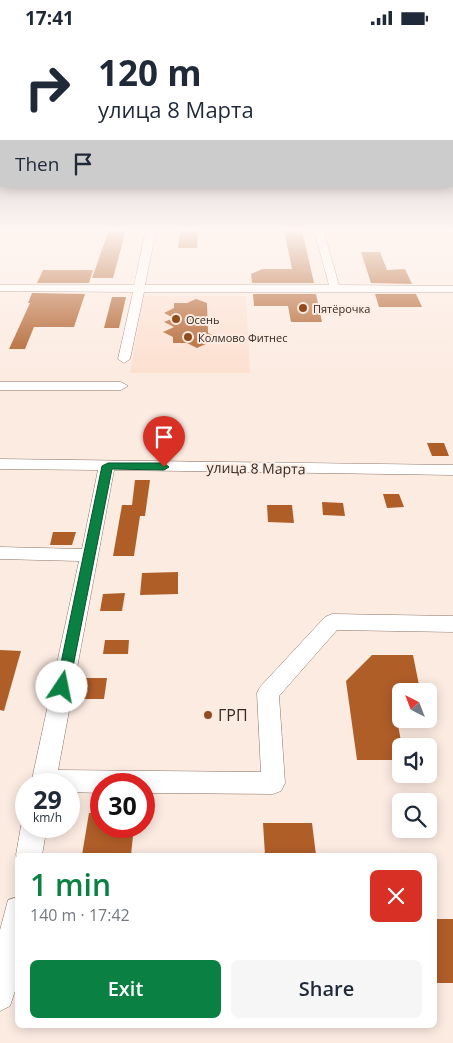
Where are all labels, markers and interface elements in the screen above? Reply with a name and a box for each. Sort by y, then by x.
text: 17:41 [25,5,74,31]
text: 120 m [98,49,202,96]
icon: right [15,55,80,120]
text: улица 8 Марта [98,94,254,124]
icon: arrive [69,150,97,178]
text: Then [15,151,59,177]
place label: Пятёрочка [313,301,370,316]
marker: Пятёрочка [297,302,309,314]
place label: Осень [186,312,219,327]
marker: Осень [170,313,182,325]
place label: Колмово Фитнес [198,330,287,345]
marker: Колмово Фитнес [182,331,194,343]
pin [143,416,185,467]
icon: arrive [150,423,178,451]
street label: улица 8 Марта [206,458,306,478]
position arrow [35,660,87,712]
north arrow [392,683,438,727]
map controls [392,683,437,838]
place label: ГРП [218,704,248,726]
marker: ГРП [202,709,214,721]
button: sound [392,738,437,783]
speed limit sign: 30 [90,773,155,838]
text: 29 [33,782,62,816]
button: search [392,793,437,838]
text: km/h [33,809,62,826]
text: 1 min [30,864,111,905]
button: close [370,870,422,922]
text: 140 m · 17:42 [30,904,130,926]
button: Exit [30,960,221,1018]
button: Share [231,960,422,1018]

